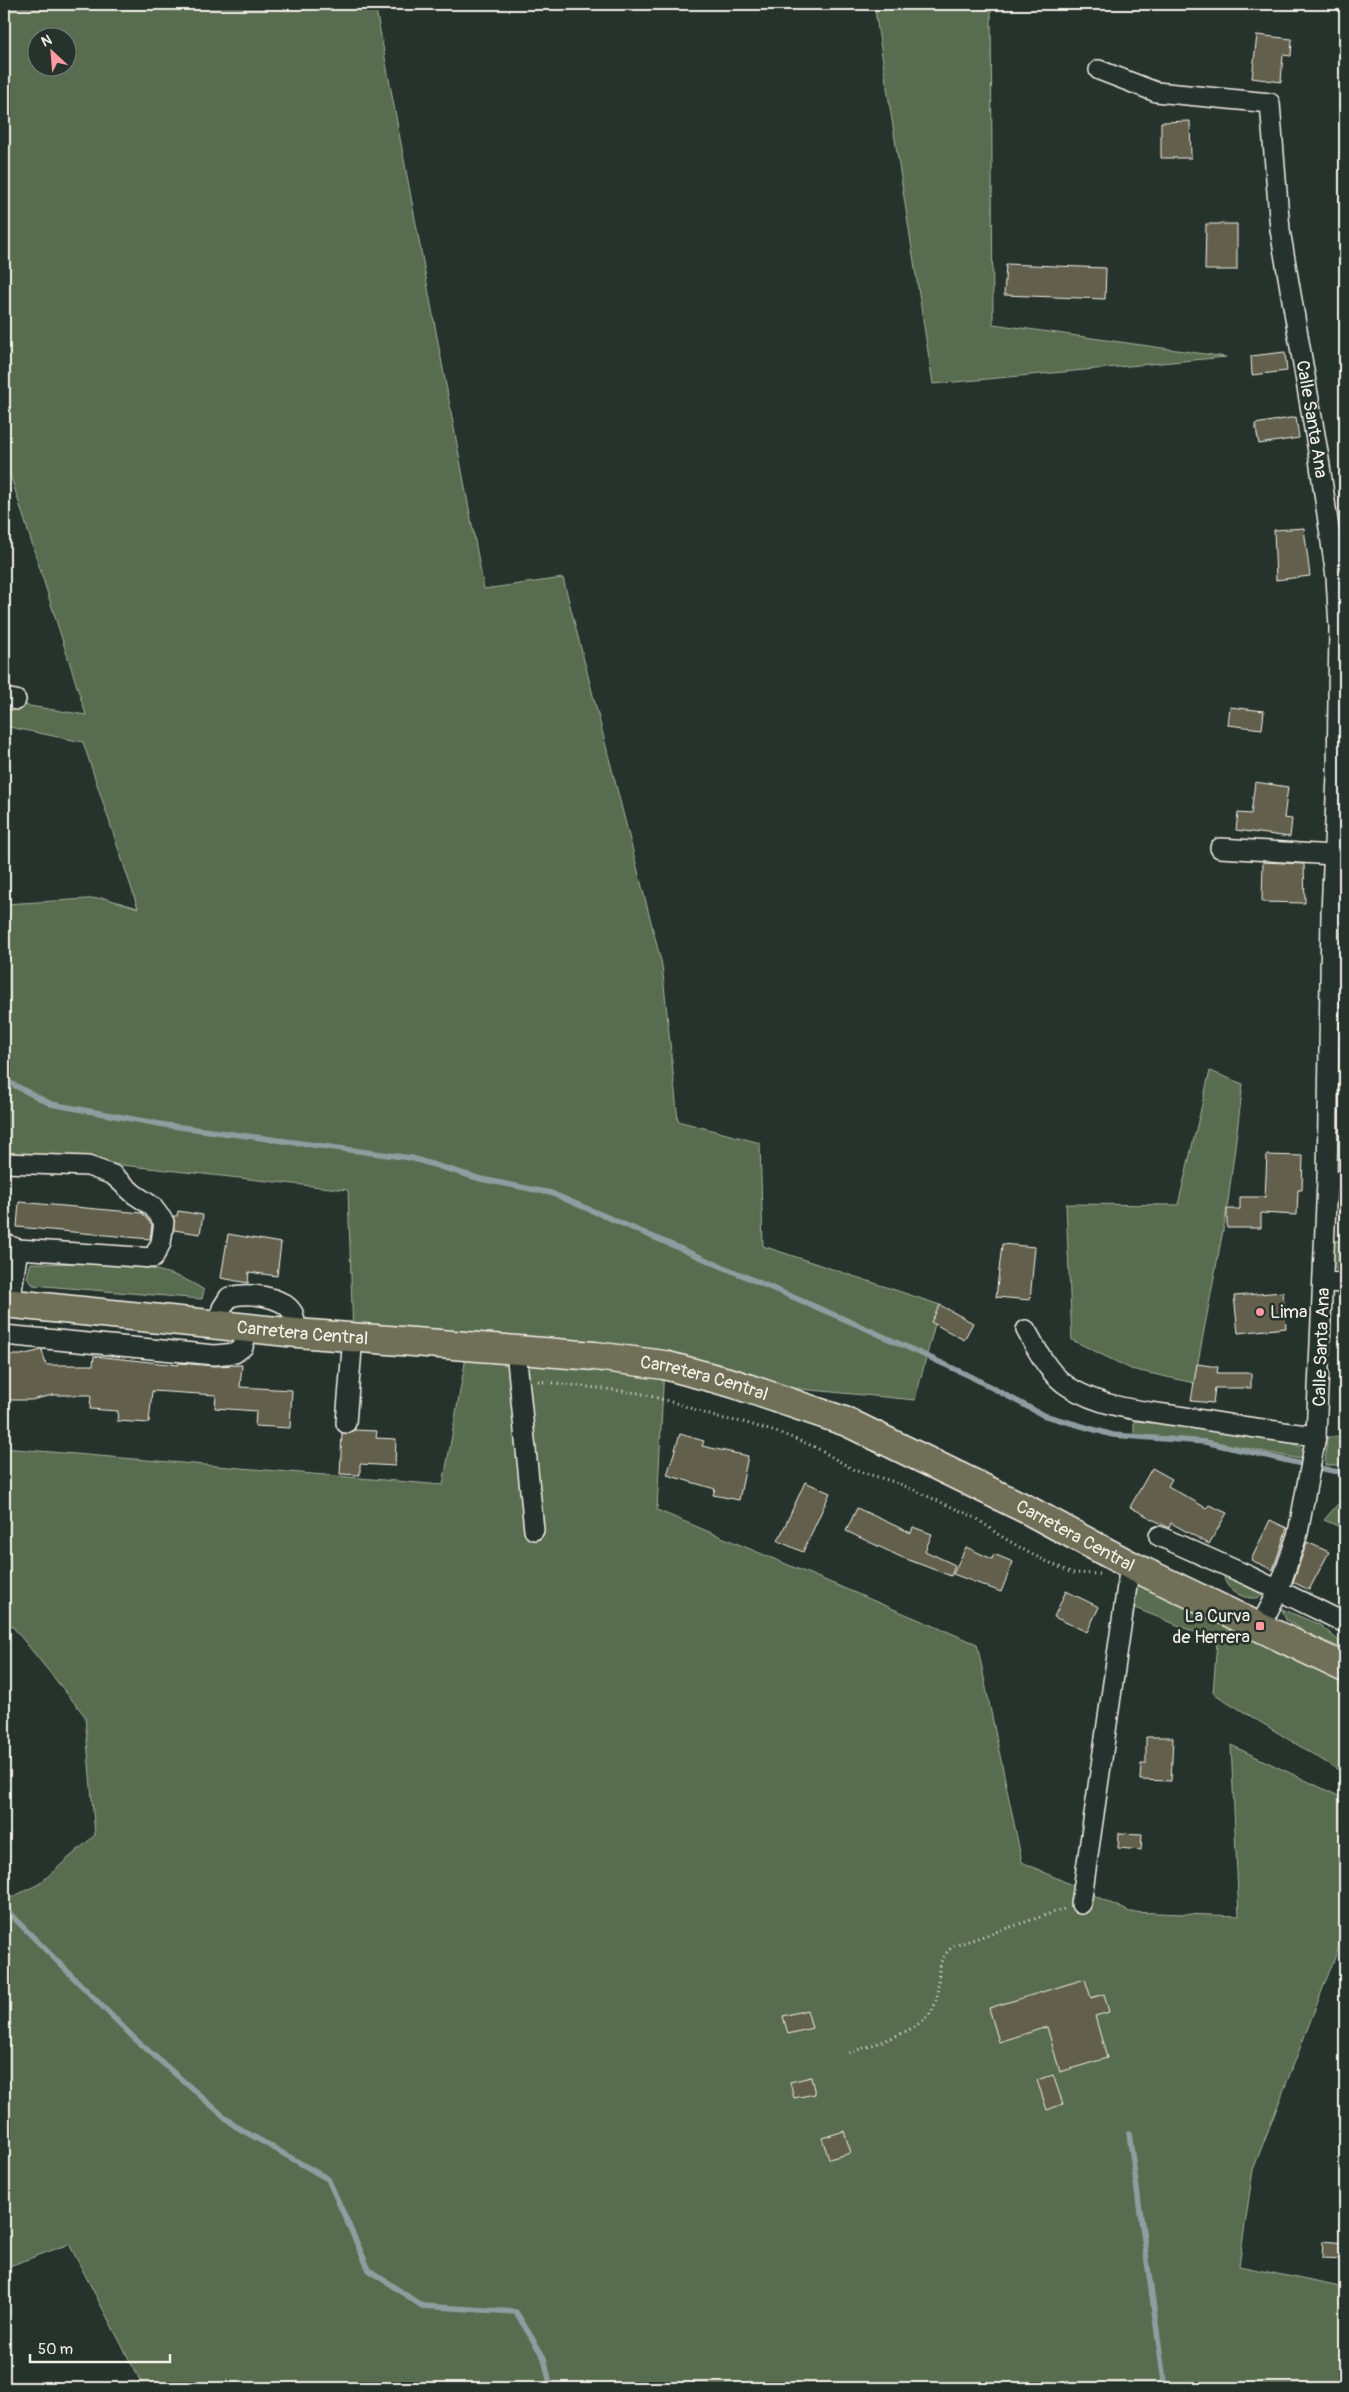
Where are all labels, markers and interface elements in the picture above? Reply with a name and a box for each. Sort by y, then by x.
north arrow [28,28,78,78]
text: N [39,31,55,50]
street label: Calle Santa Ana [1291,359,1333,480]
street label: Calle Santa Ana [1308,1287,1335,1407]
place label: Lima [1270,1301,1307,1324]
marker: Lima [1254,1306,1266,1318]
street label: Carretera Central [236,1316,369,1350]
street label: Carretera Central [639,1351,771,1406]
street label: Carretera Central [1012,1495,1138,1578]
place label: La Curva de Herrera [1173,1605,1250,1649]
marker: La Curva de Herrera [1254,1620,1266,1632]
scale bar [30,2332,170,2364]
text: 50 m [38,2340,73,2359]

